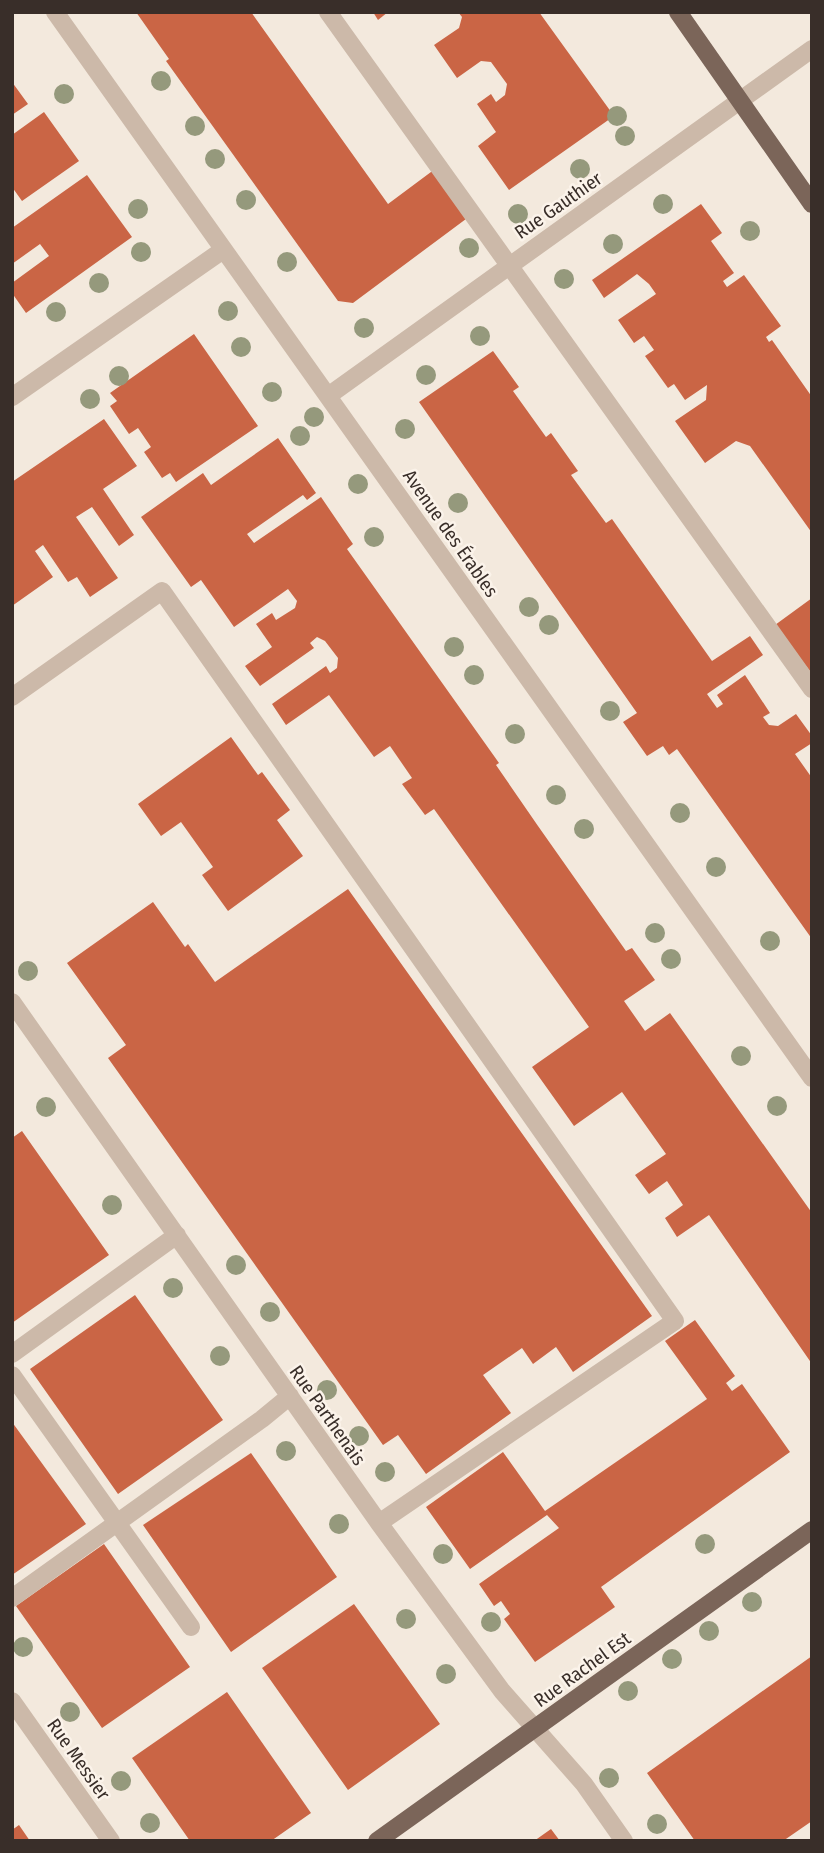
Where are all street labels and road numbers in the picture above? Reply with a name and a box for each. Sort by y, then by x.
street label: Rue Gauthier [510,167,607,244]
street label: Avenue des Érables [398,465,503,601]
street label: Rue Parthenais [285,1361,371,1470]
street label: Rue Rachel Est [530,1626,636,1712]
street label: Rue Messier [42,1714,115,1805]

